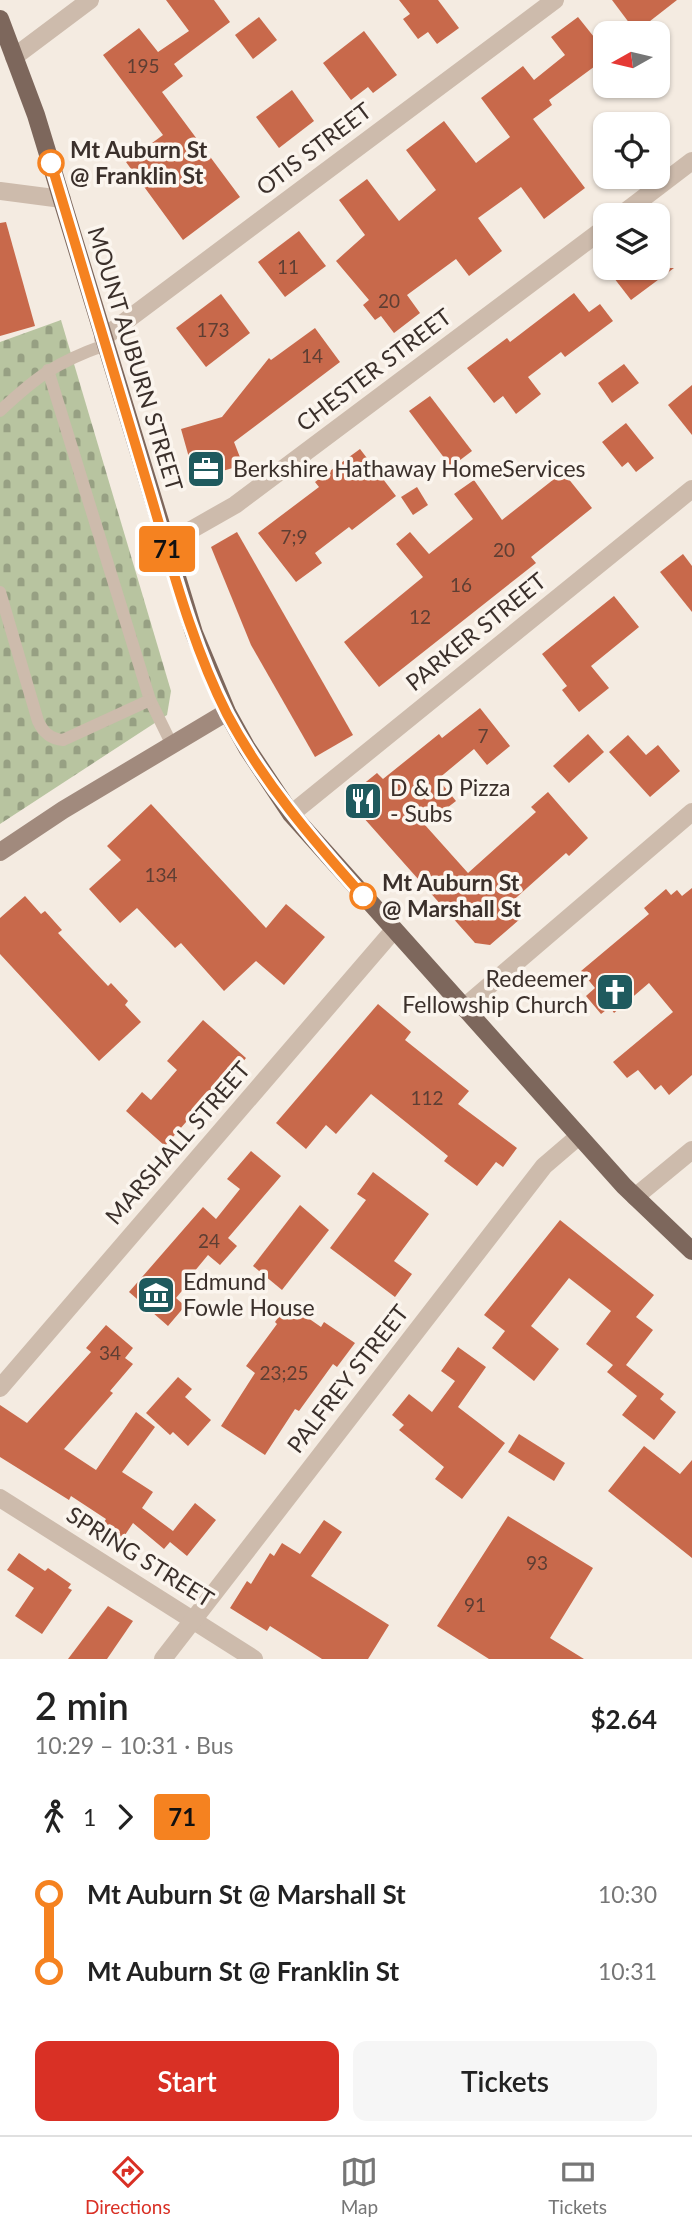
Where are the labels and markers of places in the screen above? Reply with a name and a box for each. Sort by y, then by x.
place label: Mt Auburn St @ Franklin St [70,135,208,189]
marker: Mt Auburn St @ Franklin St [38,150,64,176]
office icon: Berkshire Hathaway HomeServices [185,448,227,490]
place label: Berkshire Hathaway HomeServices [233,454,586,482]
place label: D & D Pizza - Subs [390,773,511,827]
restaurant icon: D & D Pizza - Subs [342,780,384,822]
place label: Mt Auburn St @ Marshall St [382,868,522,922]
marker: Mt Auburn St @ Marshall St [350,883,376,909]
place label: Redeemer Fellowship Church [402,964,589,1018]
church icon: Redeemer Fellowship Church [594,971,636,1013]
place label: Edmund Fowle House [183,1267,315,1321]
museum icon: Edmund Fowle House [135,1274,177,1316]

